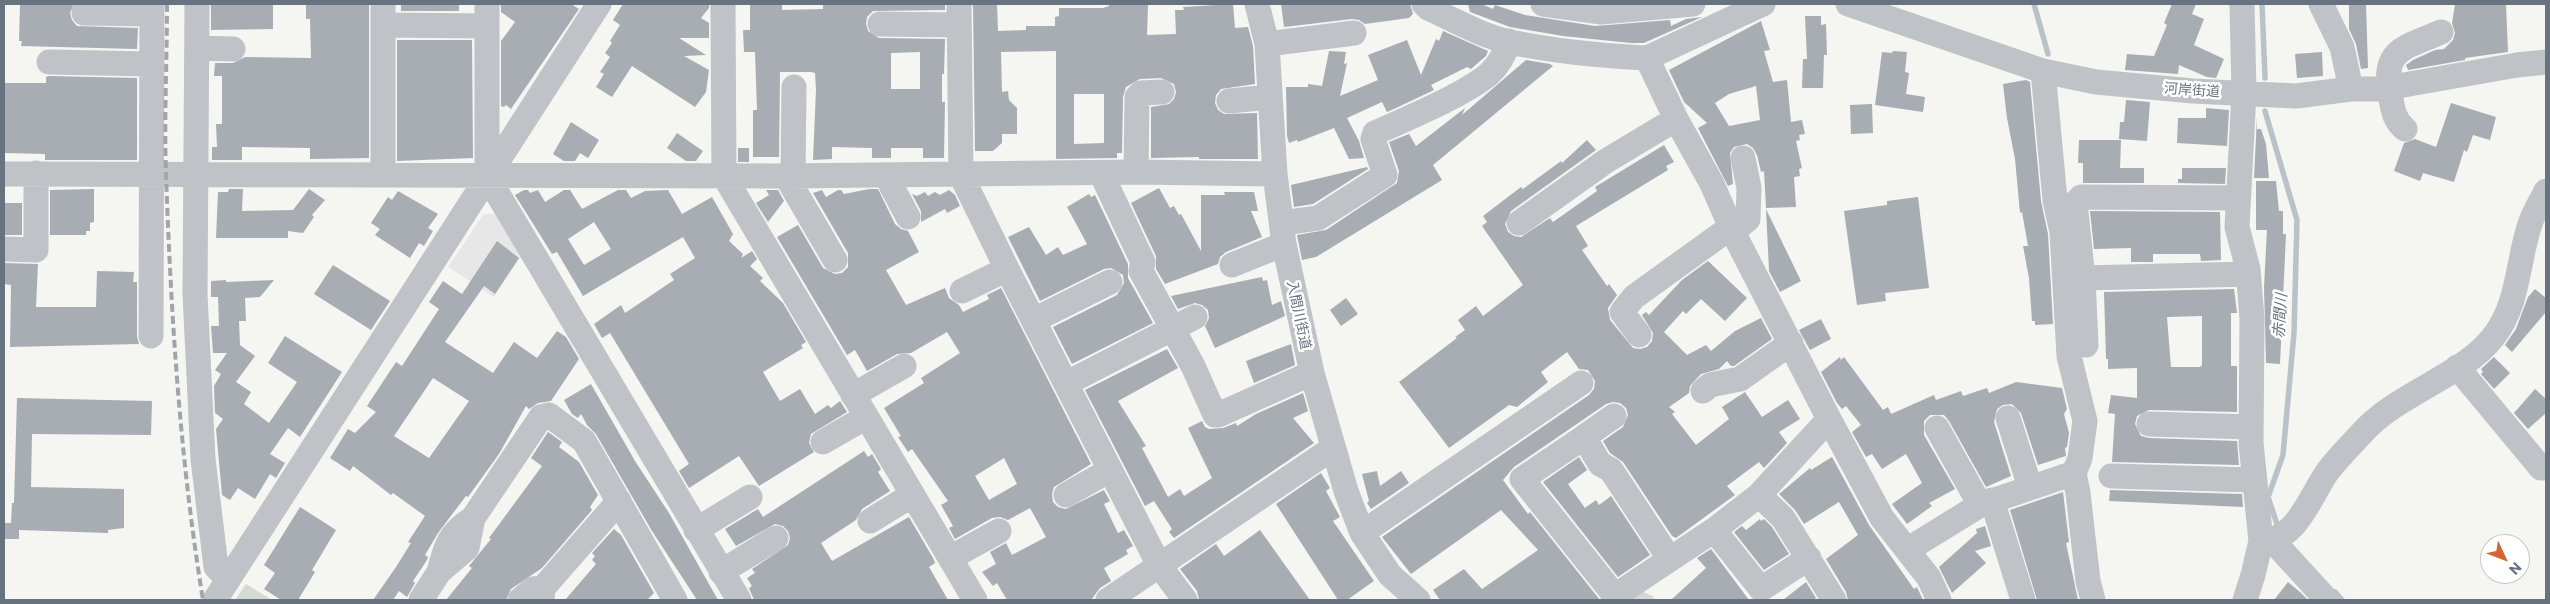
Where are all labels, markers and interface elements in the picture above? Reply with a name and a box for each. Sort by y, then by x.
street label: 河岸街道 [2163,80,2221,100]
street label: 入間川街道 [1284,279,1314,351]
water label: 赤間川 [2269,293,2291,339]
north arrow [2480,534,2530,584]
text: N [2506,559,2525,579]

